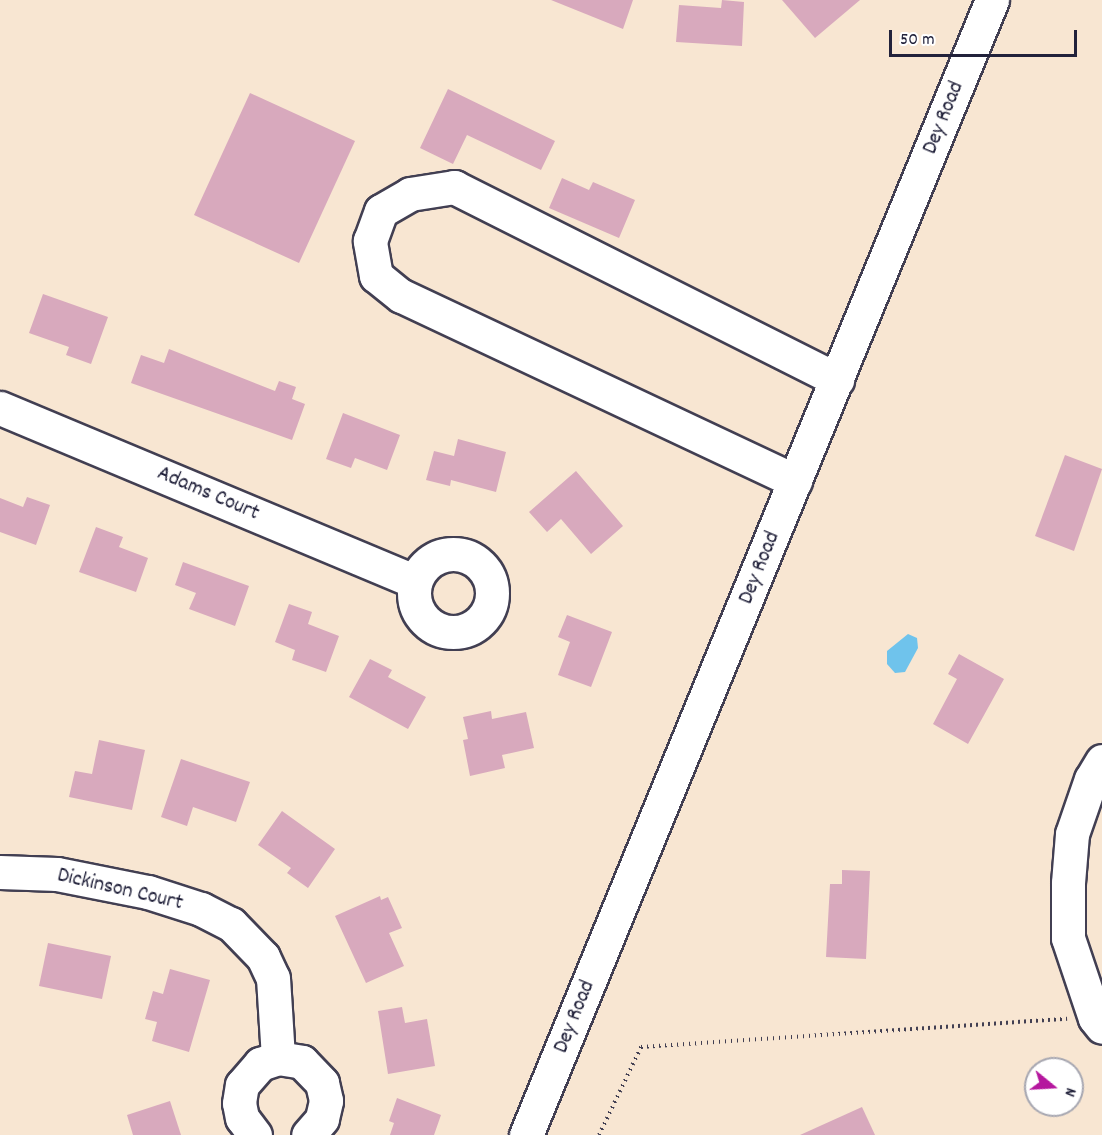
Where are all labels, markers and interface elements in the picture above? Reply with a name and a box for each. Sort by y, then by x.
scale bar [892,18,1080,56]
text: 50 m [900,28,935,53]
street label: Dey Road [918,78,970,158]
street label: Adams Court [153,461,263,527]
street label: Dey Road [734,528,786,608]
street label: Dickinson Court [55,863,185,917]
street label: Dey Road [549,977,601,1057]
north arrow [1024,1057,1084,1117]
text: N [1058,1085,1082,1099]

